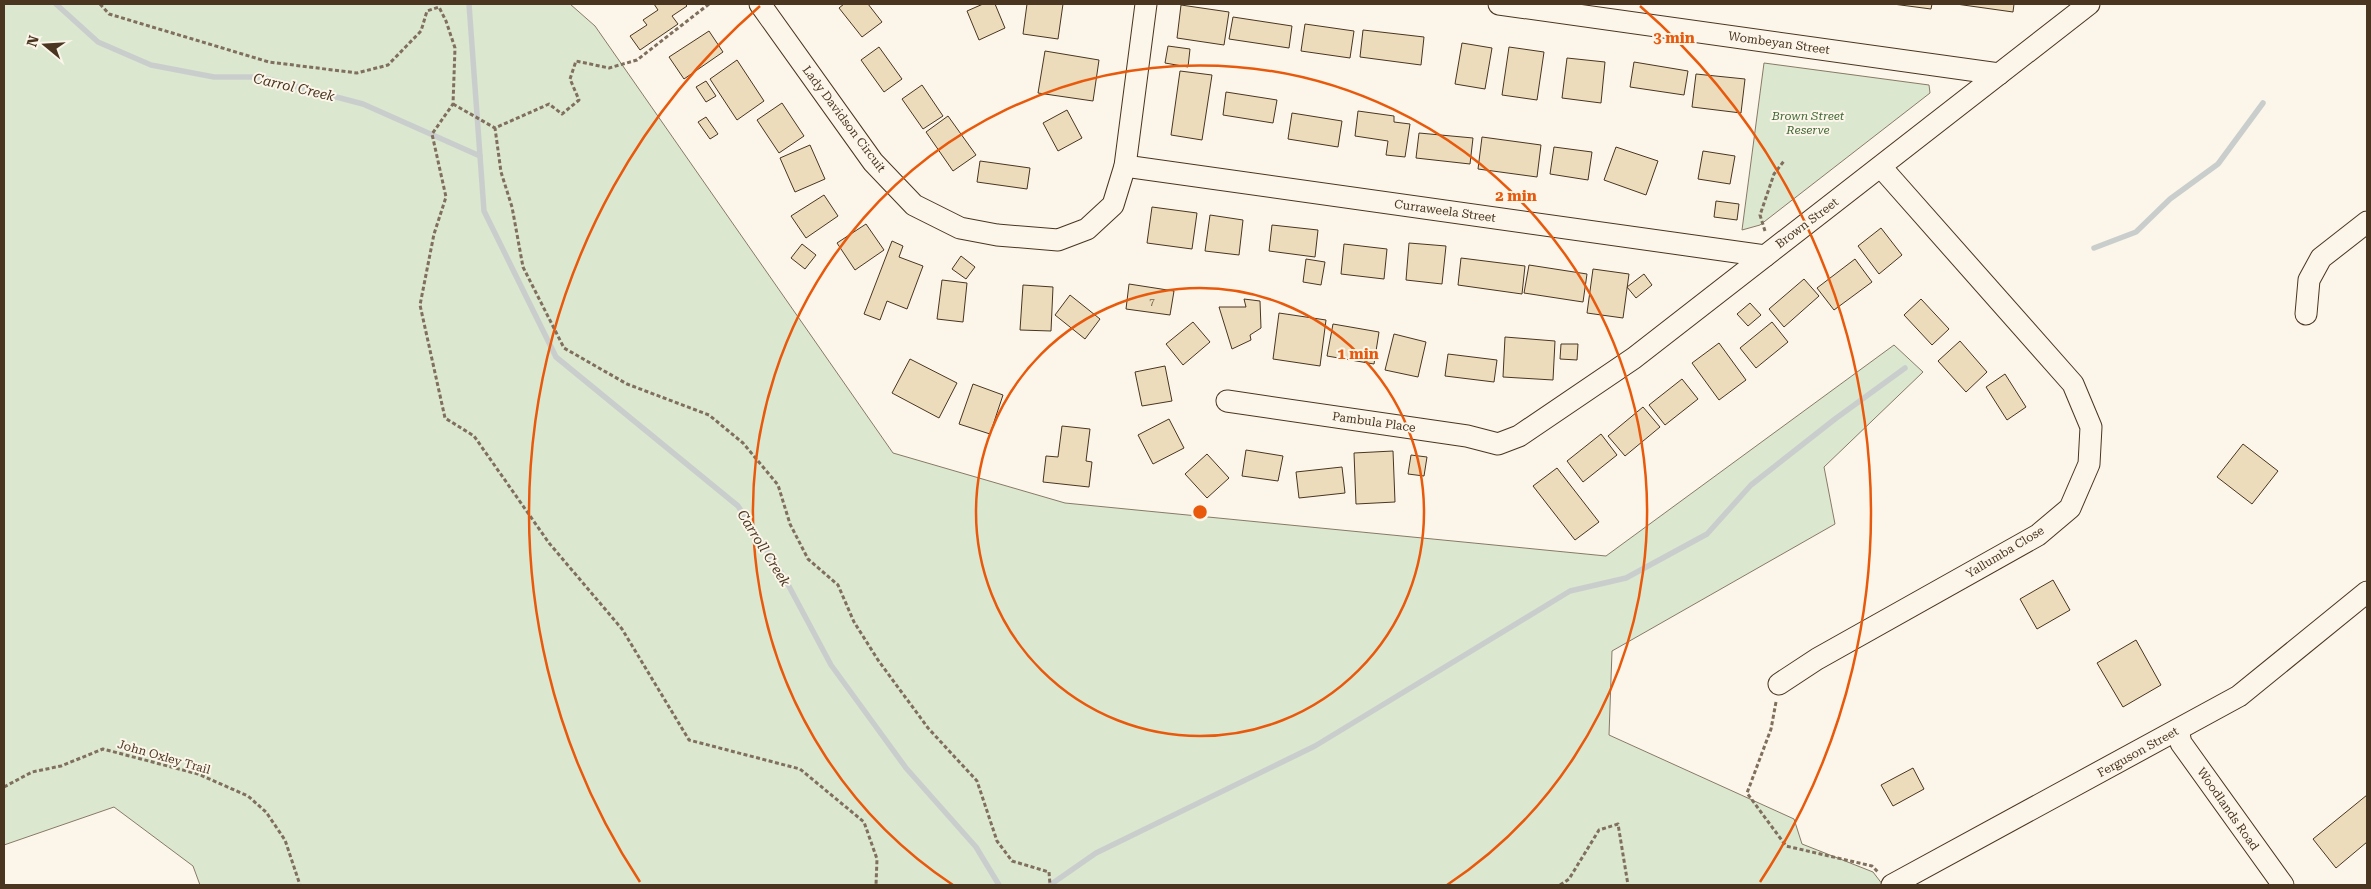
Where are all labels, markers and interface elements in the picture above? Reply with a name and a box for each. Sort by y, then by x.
north arrow [20,20,70,70]
text: 3 min [1653,29,1695,47]
street label: Wombeyan Street [1727,29,1831,57]
text: N [23,33,42,49]
street label: Lady Davidson Circuit [799,63,889,175]
water label: Carrol Creek [252,70,337,104]
park label: Brown Street Reserve [1771,109,1845,137]
text: 2 min [1495,187,1537,205]
street label: Brown Street [1773,195,1842,251]
street label: Curraweela Street [1393,197,1497,225]
house number: 7 [1149,296,1155,307]
text: 1 min [1337,345,1379,363]
street label: Pambula Place [1331,409,1417,435]
centre of rings [1191,503,1209,521]
water label: Carroll Creek [734,507,794,589]
street label: Yallumba Close [1963,523,2047,581]
street label: Ferguson Street [2095,724,2181,780]
street label: John Oxley Trail [116,737,212,777]
street label: Woodlands Road [2194,765,2262,853]

